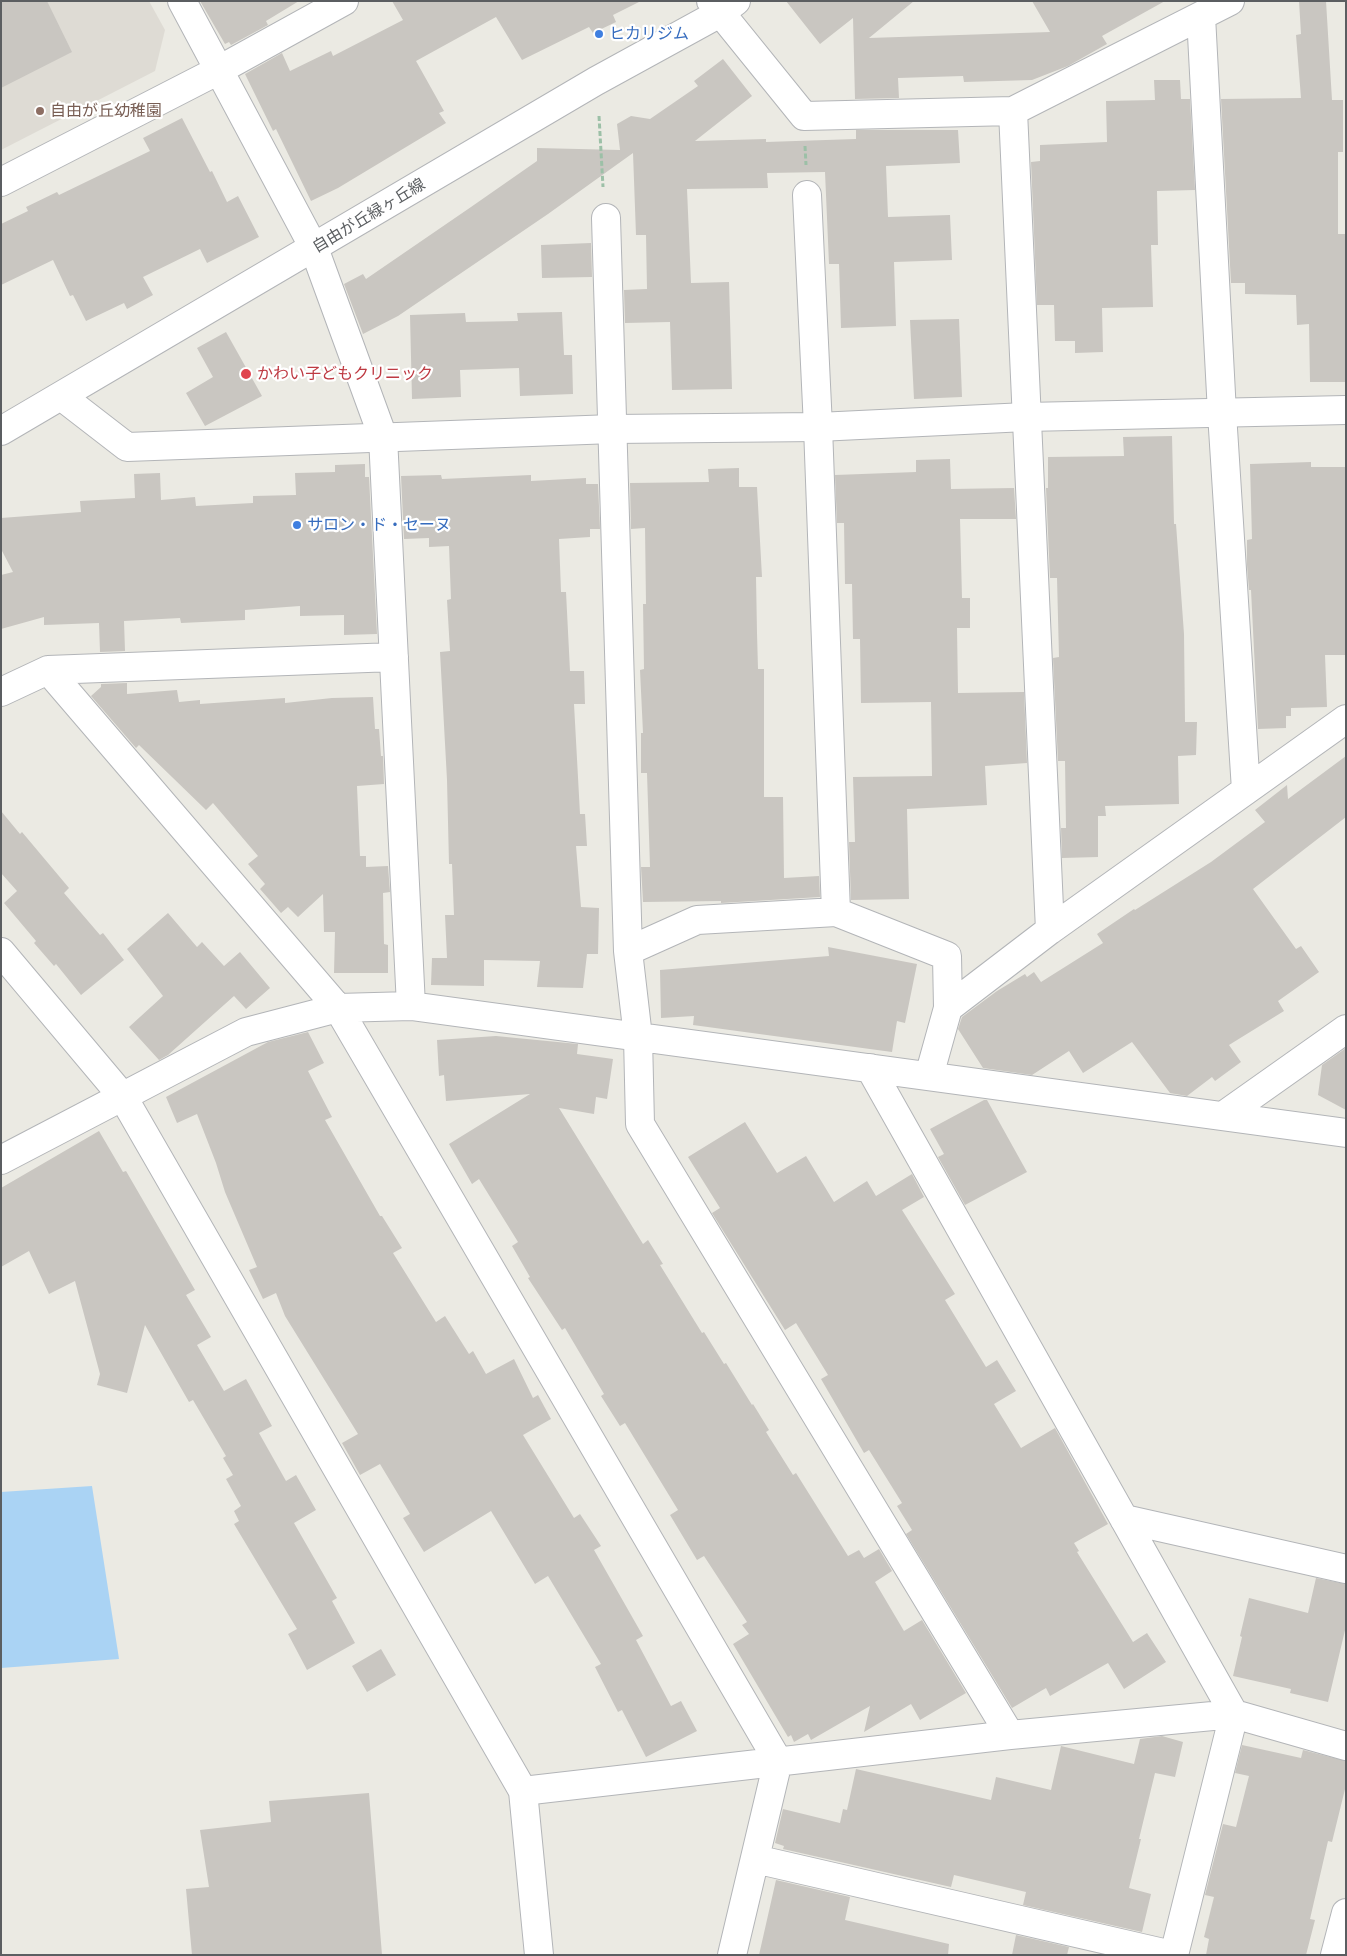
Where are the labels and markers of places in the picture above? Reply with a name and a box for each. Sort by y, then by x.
place label: ヒカリジム [609,24,689,44]
marker: ヒカリジム [593,28,605,40]
place label: 自由が丘幼稚園 [50,101,162,121]
marker: 自由が丘幼稚園 [34,105,46,117]
place label: かわい子どもクリニック [257,364,433,384]
marker: かわい子どもクリニック [239,367,253,381]
place label: サロン・ド・セーヌ [307,515,451,535]
marker: サロン・ド・セーヌ [291,519,303,531]

